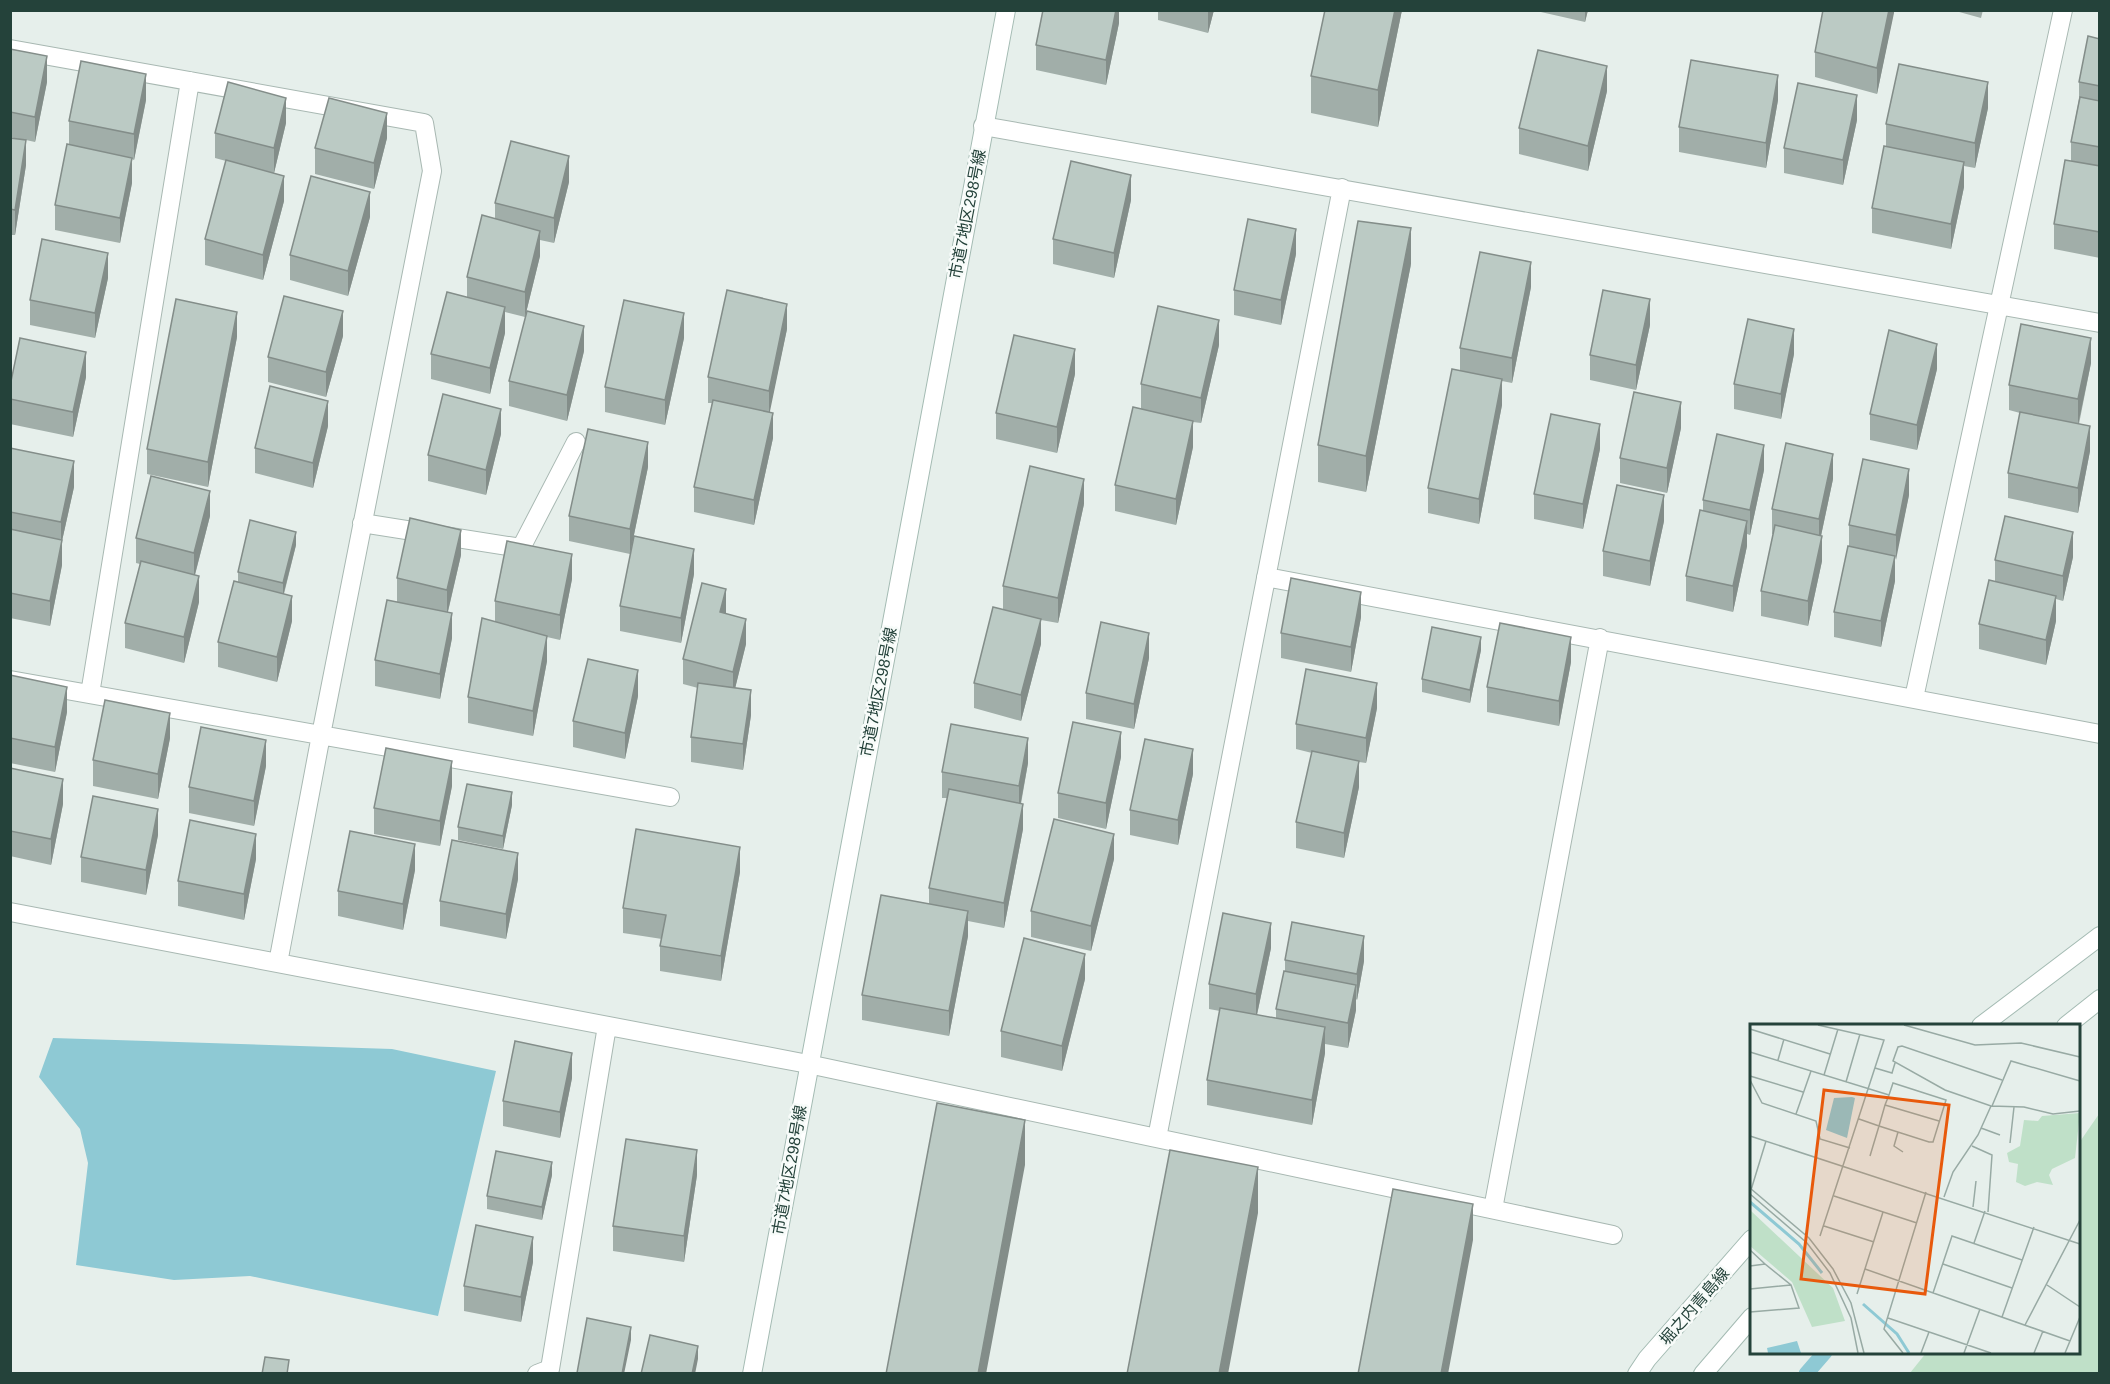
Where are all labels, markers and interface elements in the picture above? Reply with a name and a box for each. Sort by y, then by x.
street label: 市道7地区298号線 [947,148,988,280]
street label: 市道7地区298号線 [858,626,899,758]
inset map [1750,1024,2080,1354]
street label: 市道7地区298号線 [770,1104,809,1236]
street label: 堀之内青島線 [1656,1265,1732,1348]

